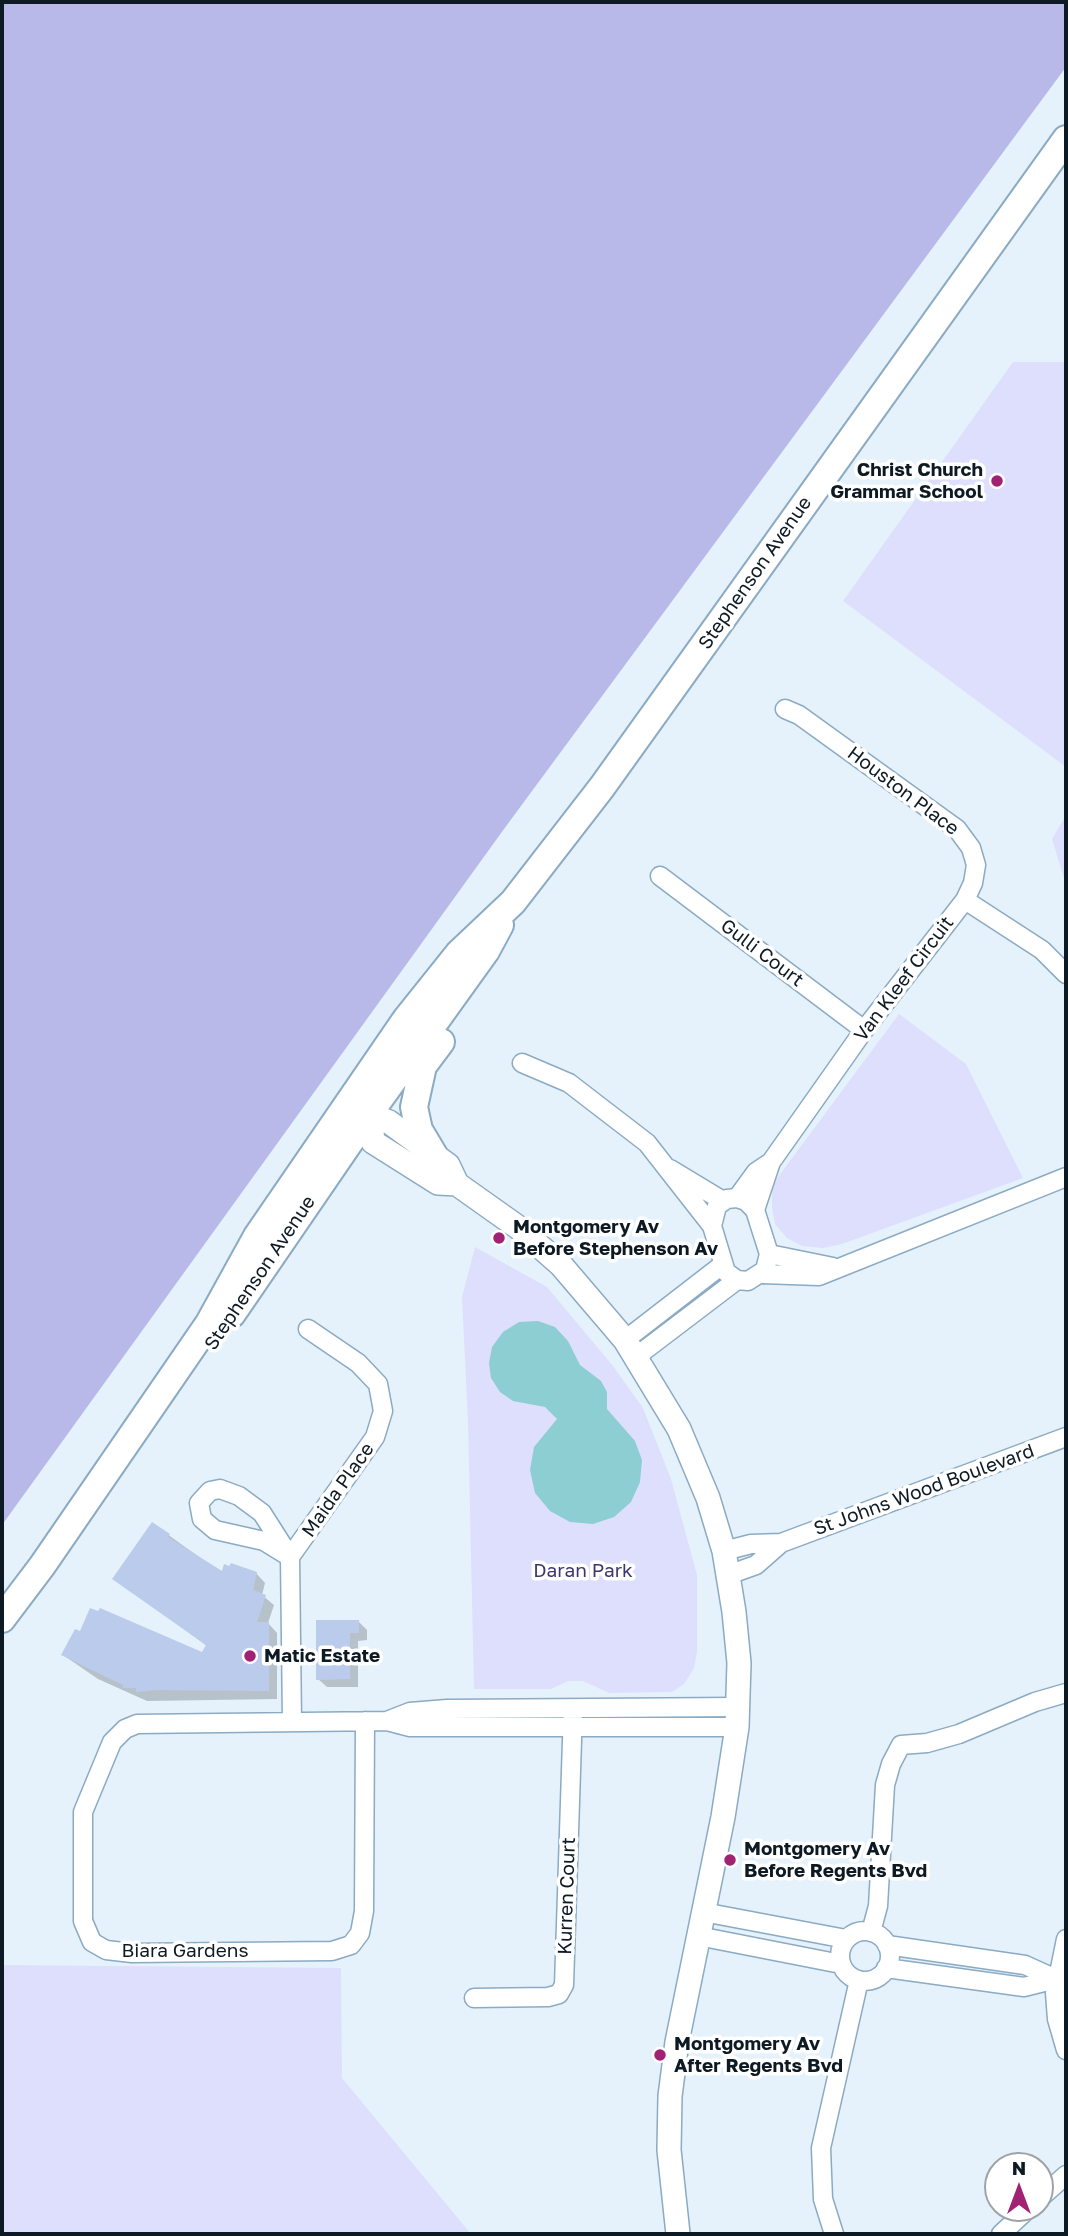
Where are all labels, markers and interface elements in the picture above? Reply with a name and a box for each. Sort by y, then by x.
place label: Christ Church Grammar School [830,459,983,503]
marker: Christ Church Grammar School [989,473,1005,489]
street label: Stephenson Avenue [694,492,816,654]
street label: Houston Place [843,742,963,840]
street label: Van Kleef Circuit [849,912,959,1046]
street label: Gulli Court [716,914,808,992]
street label: Stephenson Avenue [200,1191,320,1355]
place label: Montgomery Av Before Stephenson Av [513,1216,718,1260]
marker: Montgomery Av Before Stephenson Av [491,1230,507,1246]
street label: Maida Place [297,1438,379,1542]
street label: St Johns Wood Boulevard [811,1439,1037,1541]
park label: Daran Park [533,1560,633,1582]
place label: Matic Estate [264,1645,380,1667]
marker: Matic Estate [242,1648,258,1664]
street label: Kurren Court [554,1837,580,1955]
place label: Montgomery Av Before Regents Bvd [744,1838,927,1882]
marker: Montgomery Av Before Regents Bvd [722,1852,738,1868]
street label: Biara Gardens [121,1940,249,1962]
place label: Montgomery Av After Regents Bvd [674,2033,843,2077]
marker: Montgomery Av After Regents Bvd [652,2047,668,2063]
north arrow [984,2152,1054,2222]
text: N [1012,2156,1026,2179]

